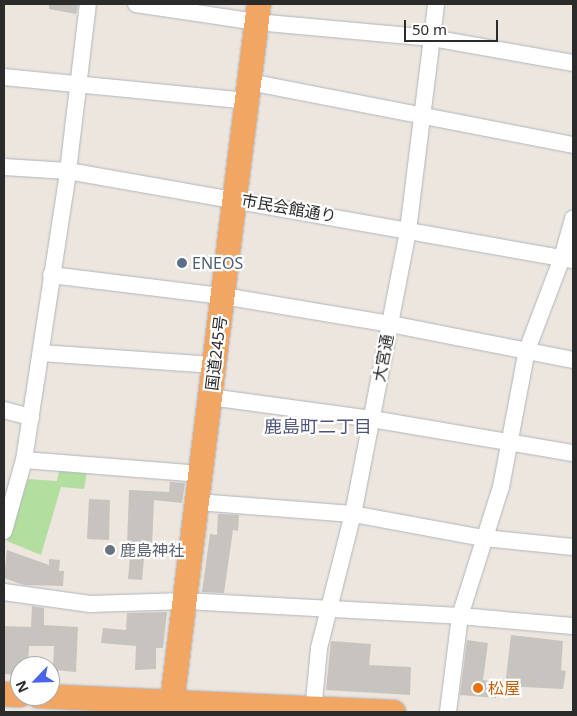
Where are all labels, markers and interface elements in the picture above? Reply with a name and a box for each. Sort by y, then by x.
scale bar [407,10,501,42]
text: 50 m [412,19,447,39]
street label: 市民会館通り [240,190,338,226]
place label: ENEOS [192,253,243,273]
marker: ENEOS [176,257,188,269]
street label: 国道245号 [202,314,230,392]
street label: 大宮通 [369,333,397,383]
district label: 鹿島町二丁目 [264,415,372,437]
place label: 鹿島神社 [120,540,184,560]
marker: 鹿島神社 [104,544,116,556]
north arrow [10,656,60,706]
text: N [11,678,33,696]
place label: 松屋 [488,678,520,698]
marker: 松屋 [472,682,484,694]

